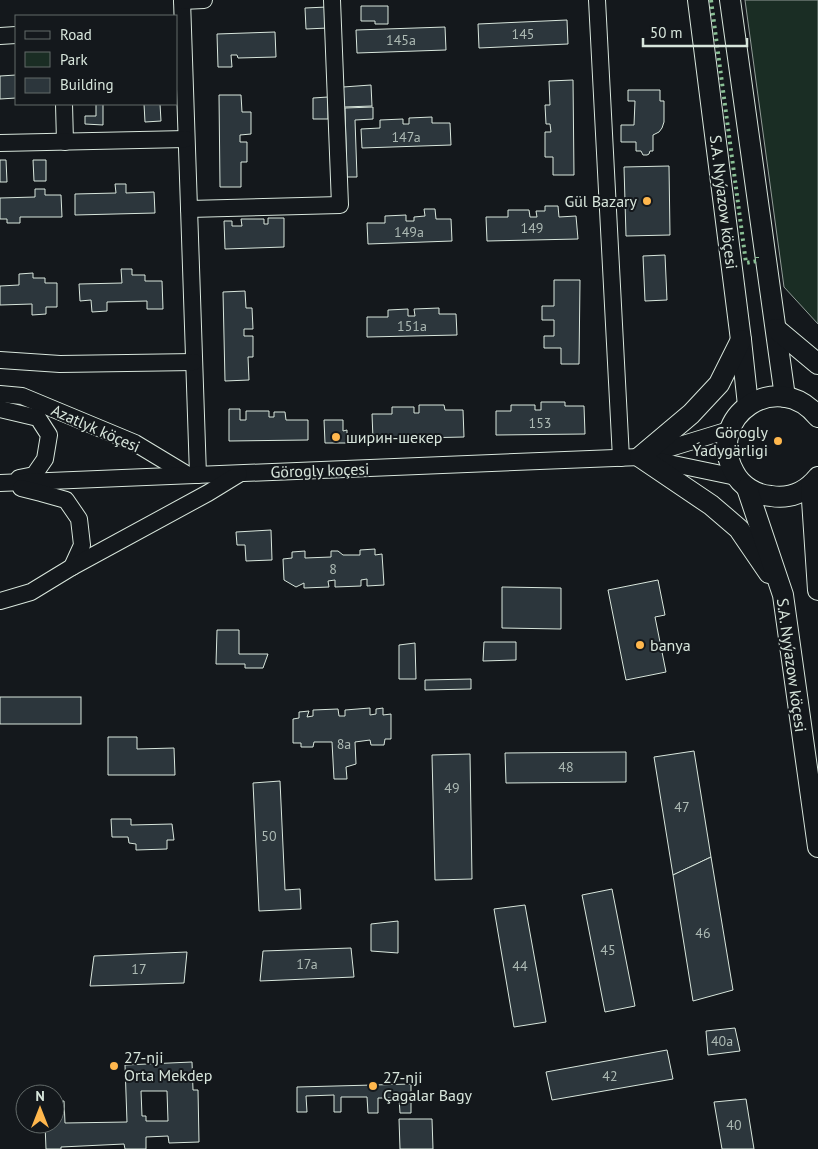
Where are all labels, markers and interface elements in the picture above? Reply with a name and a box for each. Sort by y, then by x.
legend [15,15,178,105]
scale bar [643,15,747,47]
text: 50 m [650,23,683,42]
text: Road [60,25,92,44]
house number: 145 [512,25,534,43]
house number: 145a [386,31,416,49]
text: Park [60,50,88,69]
text: Building [60,75,114,94]
house number: 147a [391,128,421,146]
street label: S.A. Nyýazow köçesi [706,134,742,270]
place label: Gül Bazary [564,191,638,211]
marker: Gül Bazary [641,195,653,207]
house number: 149 [521,219,543,237]
house number: 149a [394,223,424,241]
house number: 151a [397,317,427,335]
street label: Azatlyk köçesi [48,400,144,456]
house number: 153 [529,414,551,432]
place label: Görogly Ýadygärligi [693,422,769,460]
place label: ширин-шекер [346,427,442,447]
marker: ширин-шекер [330,431,342,443]
marker: Görogly Ýadygärligi [772,435,784,447]
street label: Görogly koçesi [270,458,370,482]
house number: 8 [329,560,337,578]
street label: S.A. Nyýazow köçesi [773,597,811,733]
place label: banya [650,635,691,655]
marker: banya [634,639,646,651]
house number: 8a [337,735,351,753]
house number: 48 [558,758,574,776]
house number: 49 [444,779,460,797]
house number: 47 [674,798,690,816]
house number: 50 [261,827,277,845]
house number: 46 [695,924,711,942]
house number: 45 [600,941,616,959]
house number: 17a [296,955,318,973]
house number: 44 [512,957,528,975]
house number: 17 [131,960,147,978]
house number: 40a [711,1032,733,1050]
place label: 27-nji Orta Mekdep [124,1047,212,1085]
marker: 27-nji Orta Mekdep [108,1060,120,1072]
place label: 27-nji Çagalar Bagy [383,1067,473,1105]
house number: 42 [602,1067,618,1085]
marker: 27-nji Çagalar Bagy [367,1080,379,1092]
north arrow [15,1084,65,1134]
text: N [35,1087,45,1105]
house number: 40 [726,1116,742,1134]

